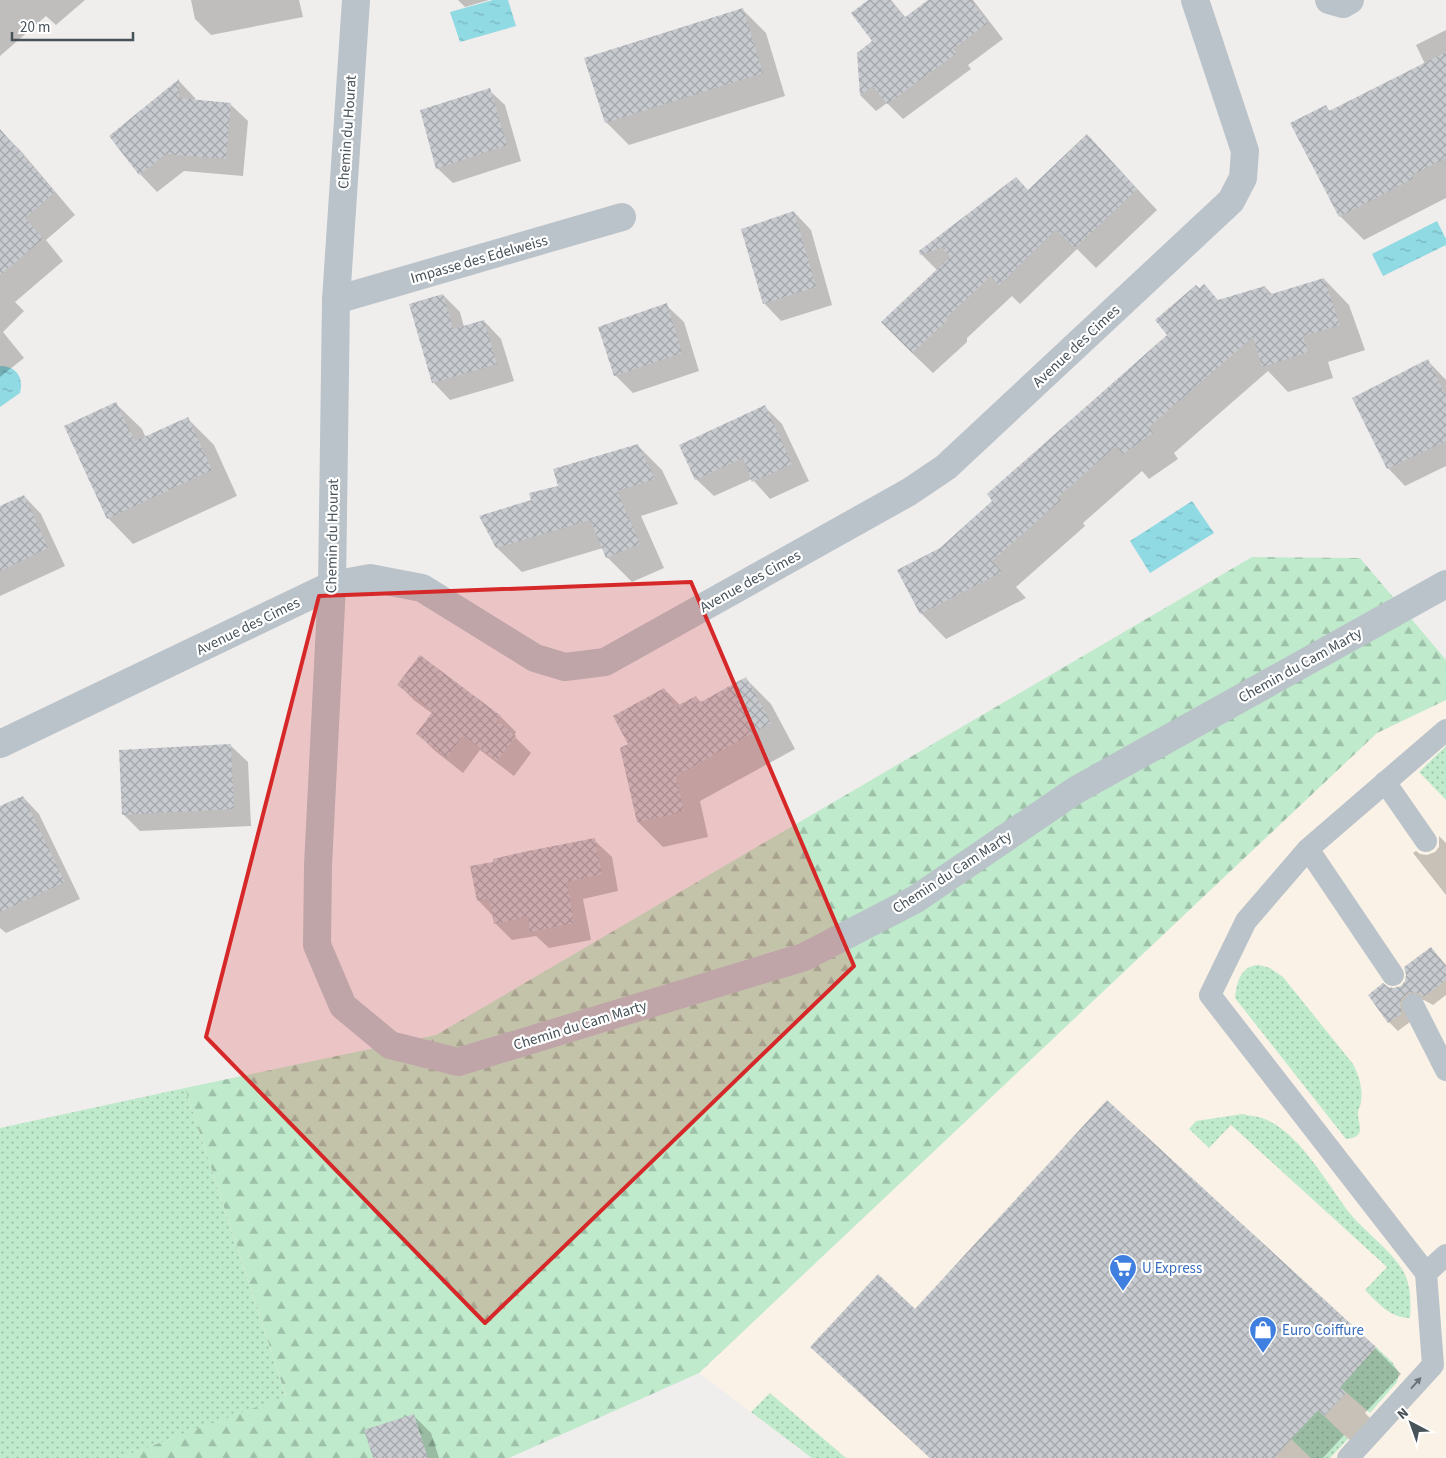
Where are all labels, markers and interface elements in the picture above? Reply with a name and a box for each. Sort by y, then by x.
scale bar [12,10,134,42]
text: 20 m [20,17,50,38]
street label: Chemin du Hourat [333,74,362,190]
street label: Impasse des Edelweiss [408,230,550,289]
street label: Avenue des Cimes [1028,300,1125,392]
street label: Chemin du Hourat [321,479,344,593]
street label: Avenue des Cimes [696,545,805,618]
street label: Avenue des Cimes [193,592,303,661]
street label: Chemin du Cam Marty [1235,623,1366,708]
street label: Chemin du Cam Marty [889,826,1016,919]
street label: Chemin du Cam Marty [511,995,649,1056]
supermarket icon: U Express [1108,1253,1138,1292]
place label: U Express [1142,1258,1202,1279]
shop icon: Euro Coiffure [1248,1315,1278,1354]
place label: Euro Coiffure [1282,1320,1364,1341]
one-way arrow [1410,1378,1422,1390]
north arrow [1386,1398,1436,1448]
text: N [1393,1403,1413,1425]

